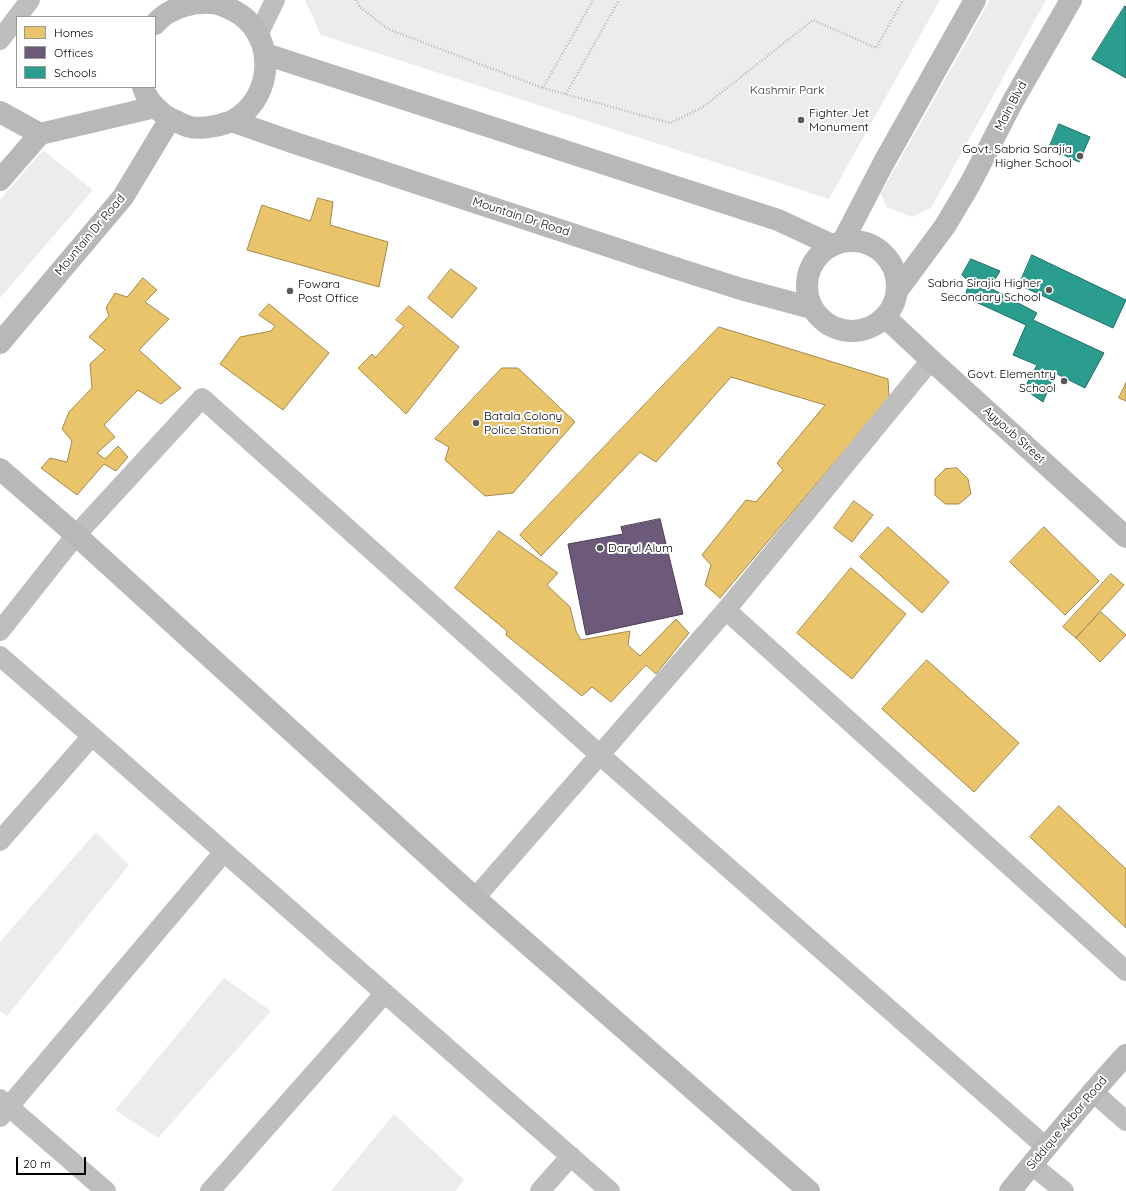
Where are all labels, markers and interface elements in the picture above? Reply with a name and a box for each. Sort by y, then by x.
legend [16,16,156,88]
text: Homes [54,25,93,40]
text: Offices [54,45,93,60]
text: Schools [54,65,97,80]
street label: Main Blvd [992,79,1030,133]
park label: Kashmir Park [750,83,824,97]
place label: Fighter Jet Monument [809,106,869,134]
marker: Fighter Jet Monument [796,115,806,125]
place label: Govt. Sabria Sarajia Higher School [962,142,1072,170]
marker: Govt. Sabria Sarajia Higher School [1075,151,1085,161]
street label: Mountain Dr Road [52,192,128,278]
street label: Mountain Dr Road [471,194,571,240]
place label: Sabria Sirajia Higher Secondary School [928,276,1041,304]
place label: Fowara Post Office [298,277,359,305]
marker: Sabria Sirajia Higher Secondary School [1044,285,1054,295]
marker: Fowara Post Office [285,286,295,296]
place label: Govt. Elementry School [968,367,1056,395]
marker: Govt. Elementry School [1059,376,1069,386]
street label: Ayyoub Street [980,403,1048,467]
place label: Batala Colony Police Station [484,409,562,437]
marker: Batala Colony Police Station [471,418,481,428]
place label: Dar ul Alum [608,541,673,555]
marker: Dar ul Alum [595,543,605,553]
street label: Siddique Akbar Road [1024,1074,1110,1172]
scale bar [18,1149,88,1175]
text: 20 m [23,1156,51,1171]

